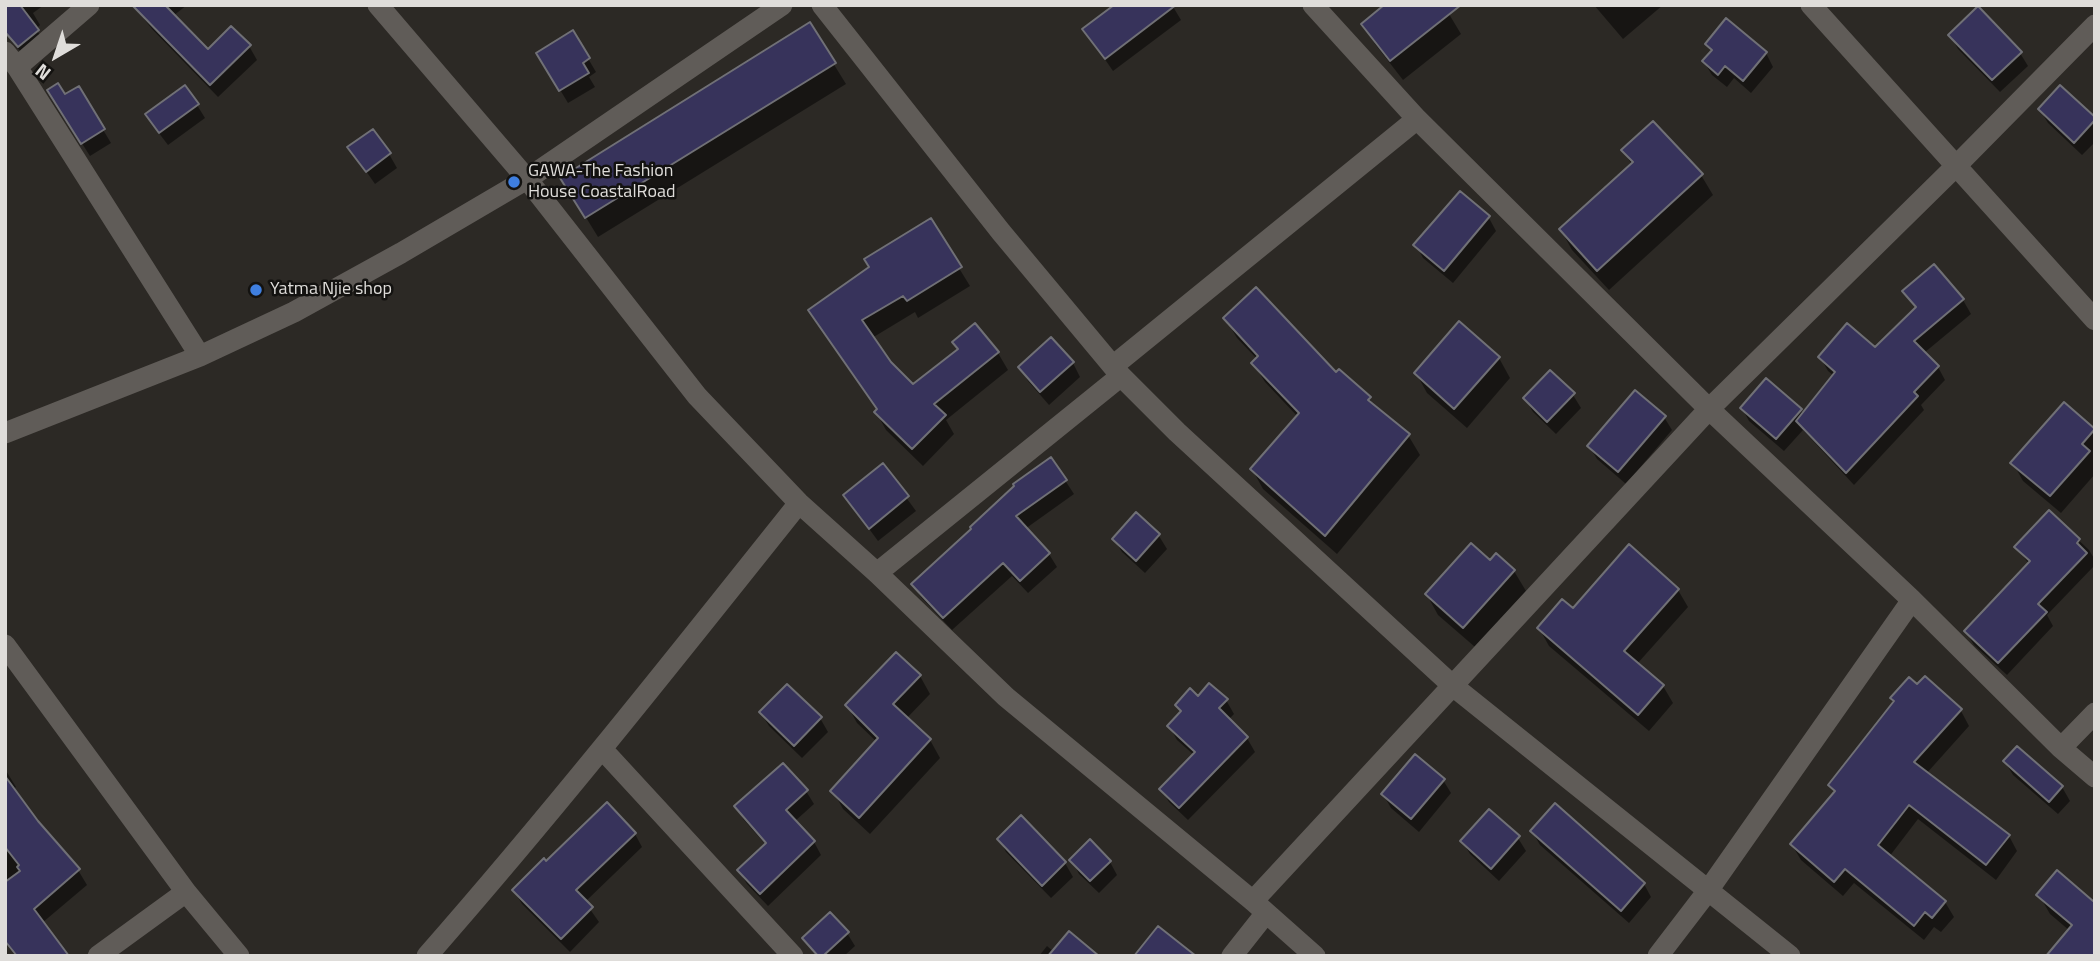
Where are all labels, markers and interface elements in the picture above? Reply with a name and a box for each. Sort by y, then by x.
north arrow [21,21,91,91]
text: N [28,57,57,88]
place label: GAWA-The Fashion House CoastalRoad [528,161,676,204]
marker: GAWA-The Fashion House CoastalRoad [506,174,522,190]
place label: Yatma Njie shop [270,279,392,301]
marker: Yatma Njie shop [248,282,264,298]

